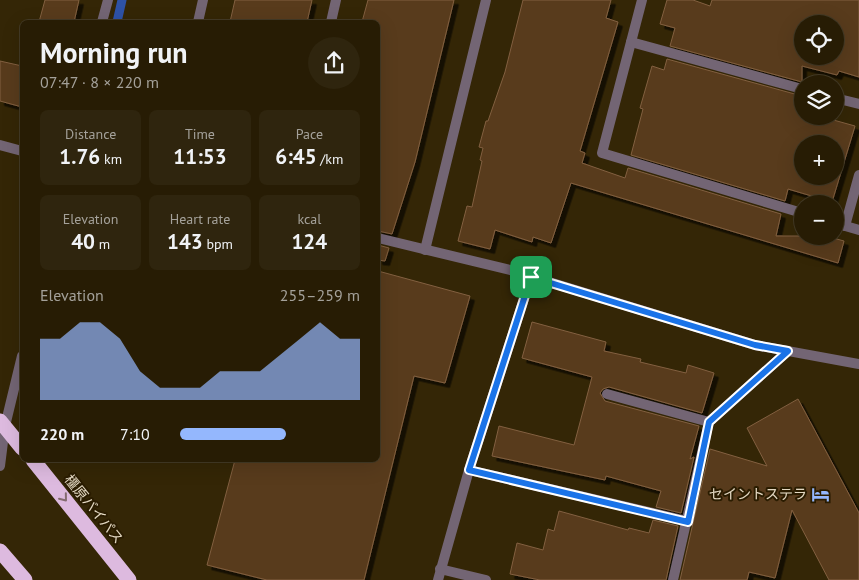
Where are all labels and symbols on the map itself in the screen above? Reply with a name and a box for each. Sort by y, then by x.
pin [510,256,552,298]
street label: 橿原バイパス [61,471,127,547]
hotel icon: セイントステラ [811,484,831,504]
place label: セイントステラ [709,485,807,503]
one-way arrow [58,492,67,501]

